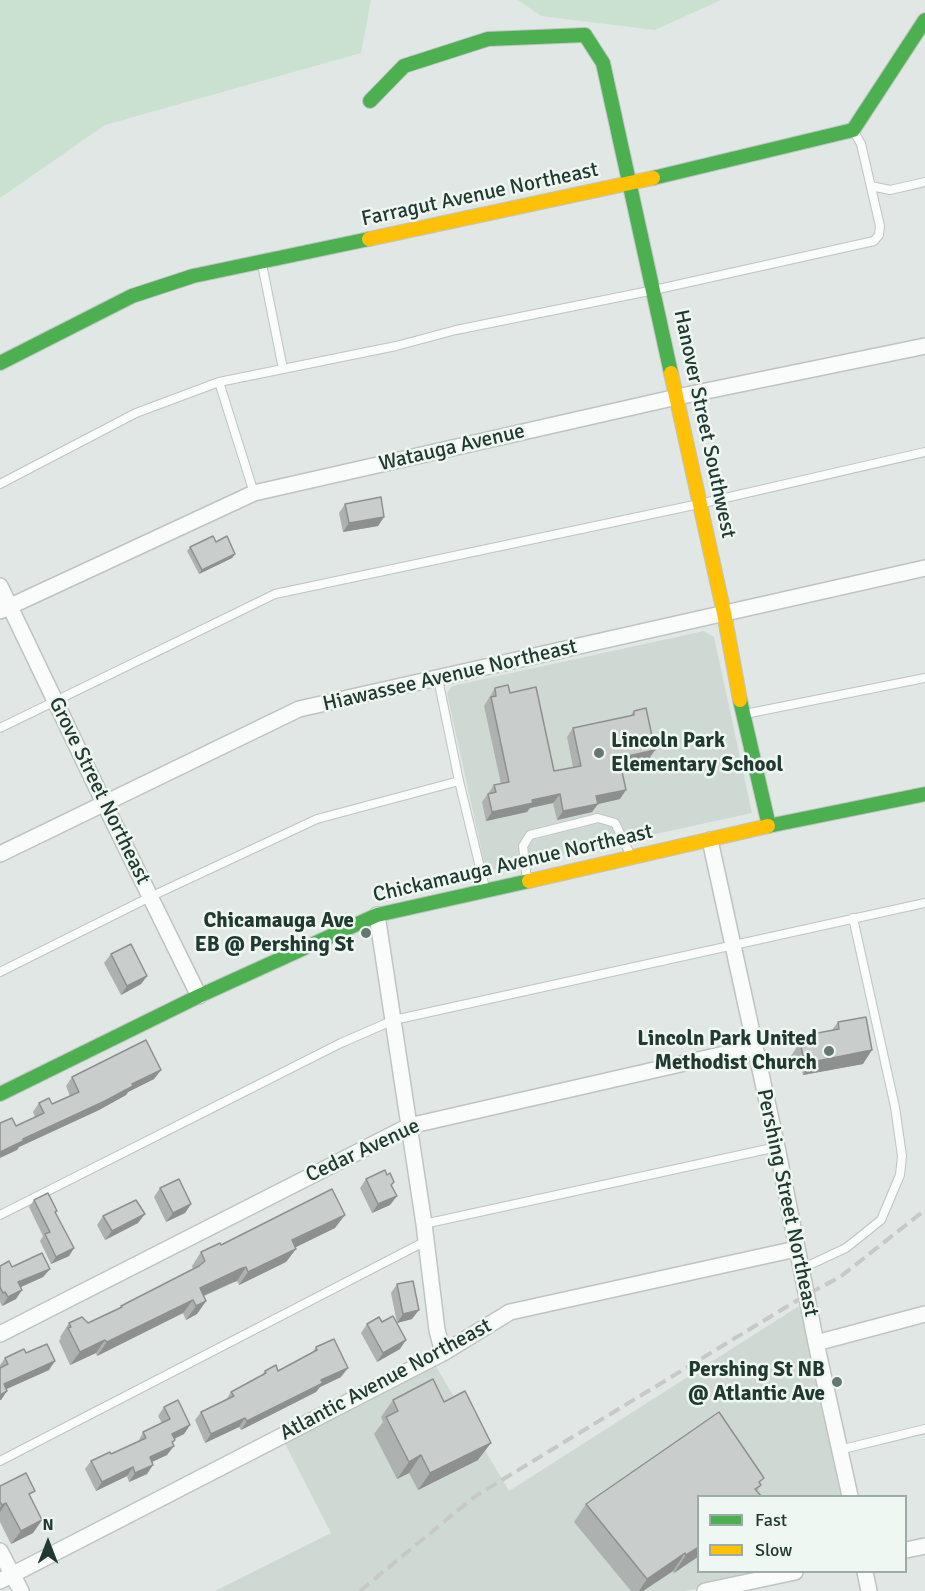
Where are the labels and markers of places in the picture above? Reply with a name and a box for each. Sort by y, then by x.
place label: Lincoln Park Elementary School [611,728,783,778]
marker: Lincoln Park Elementary School [592,746,606,760]
place label: Chicamauga Ave EB @ Pershing St [195,908,354,958]
marker: Chicamauga Ave EB @ Pershing St [359,926,373,940]
place label: Lincoln Park United Methodist Church [637,1026,817,1076]
marker: Lincoln Park United Methodist Church [822,1044,836,1058]
place label: Pershing St NB @ Atlantic Ave [688,1357,825,1407]
marker: Pershing St NB @ Atlantic Ave [830,1375,844,1389]

